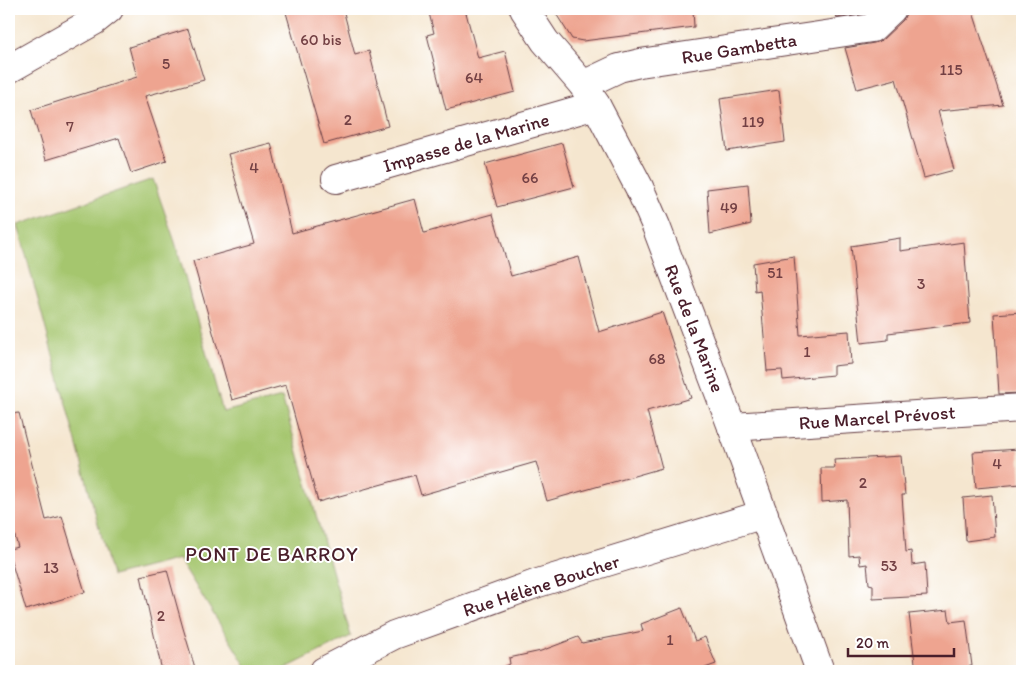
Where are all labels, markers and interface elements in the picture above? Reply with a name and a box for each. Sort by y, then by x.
street label: Rue Gambetta [680,28,798,69]
house number: 60 bis [300,30,342,49]
house number: 5 [162,54,170,73]
house number: 115 [939,60,963,79]
house number: 64 [465,68,483,87]
street label: Impasse de la Marine [380,108,552,177]
house number: 2 [344,110,353,129]
house number: 119 [741,112,765,131]
house number: 7 [66,117,74,136]
house number: 4 [249,158,259,177]
house number: 66 [522,168,538,187]
house number: 49 [720,198,738,217]
street label: Rue de la Marine [660,261,729,395]
house number: 51 [767,263,783,282]
house number: 3 [917,274,926,293]
house number: 1 [803,342,811,361]
house number: 68 [648,349,666,368]
street label: Rue Marcel Prévost [798,401,956,434]
house number: 4 [992,454,1002,473]
house number: 2 [859,473,868,492]
district label: PONT DE BARROY [185,542,359,566]
street label: Rue Hélène Boucher [460,549,623,622]
house number: 53 [880,556,898,575]
house number: 13 [43,558,59,577]
house number: 2 [157,606,166,625]
scale bar [848,625,955,657]
house number: 1 [666,630,674,649]
text: 20 m [856,634,890,652]

